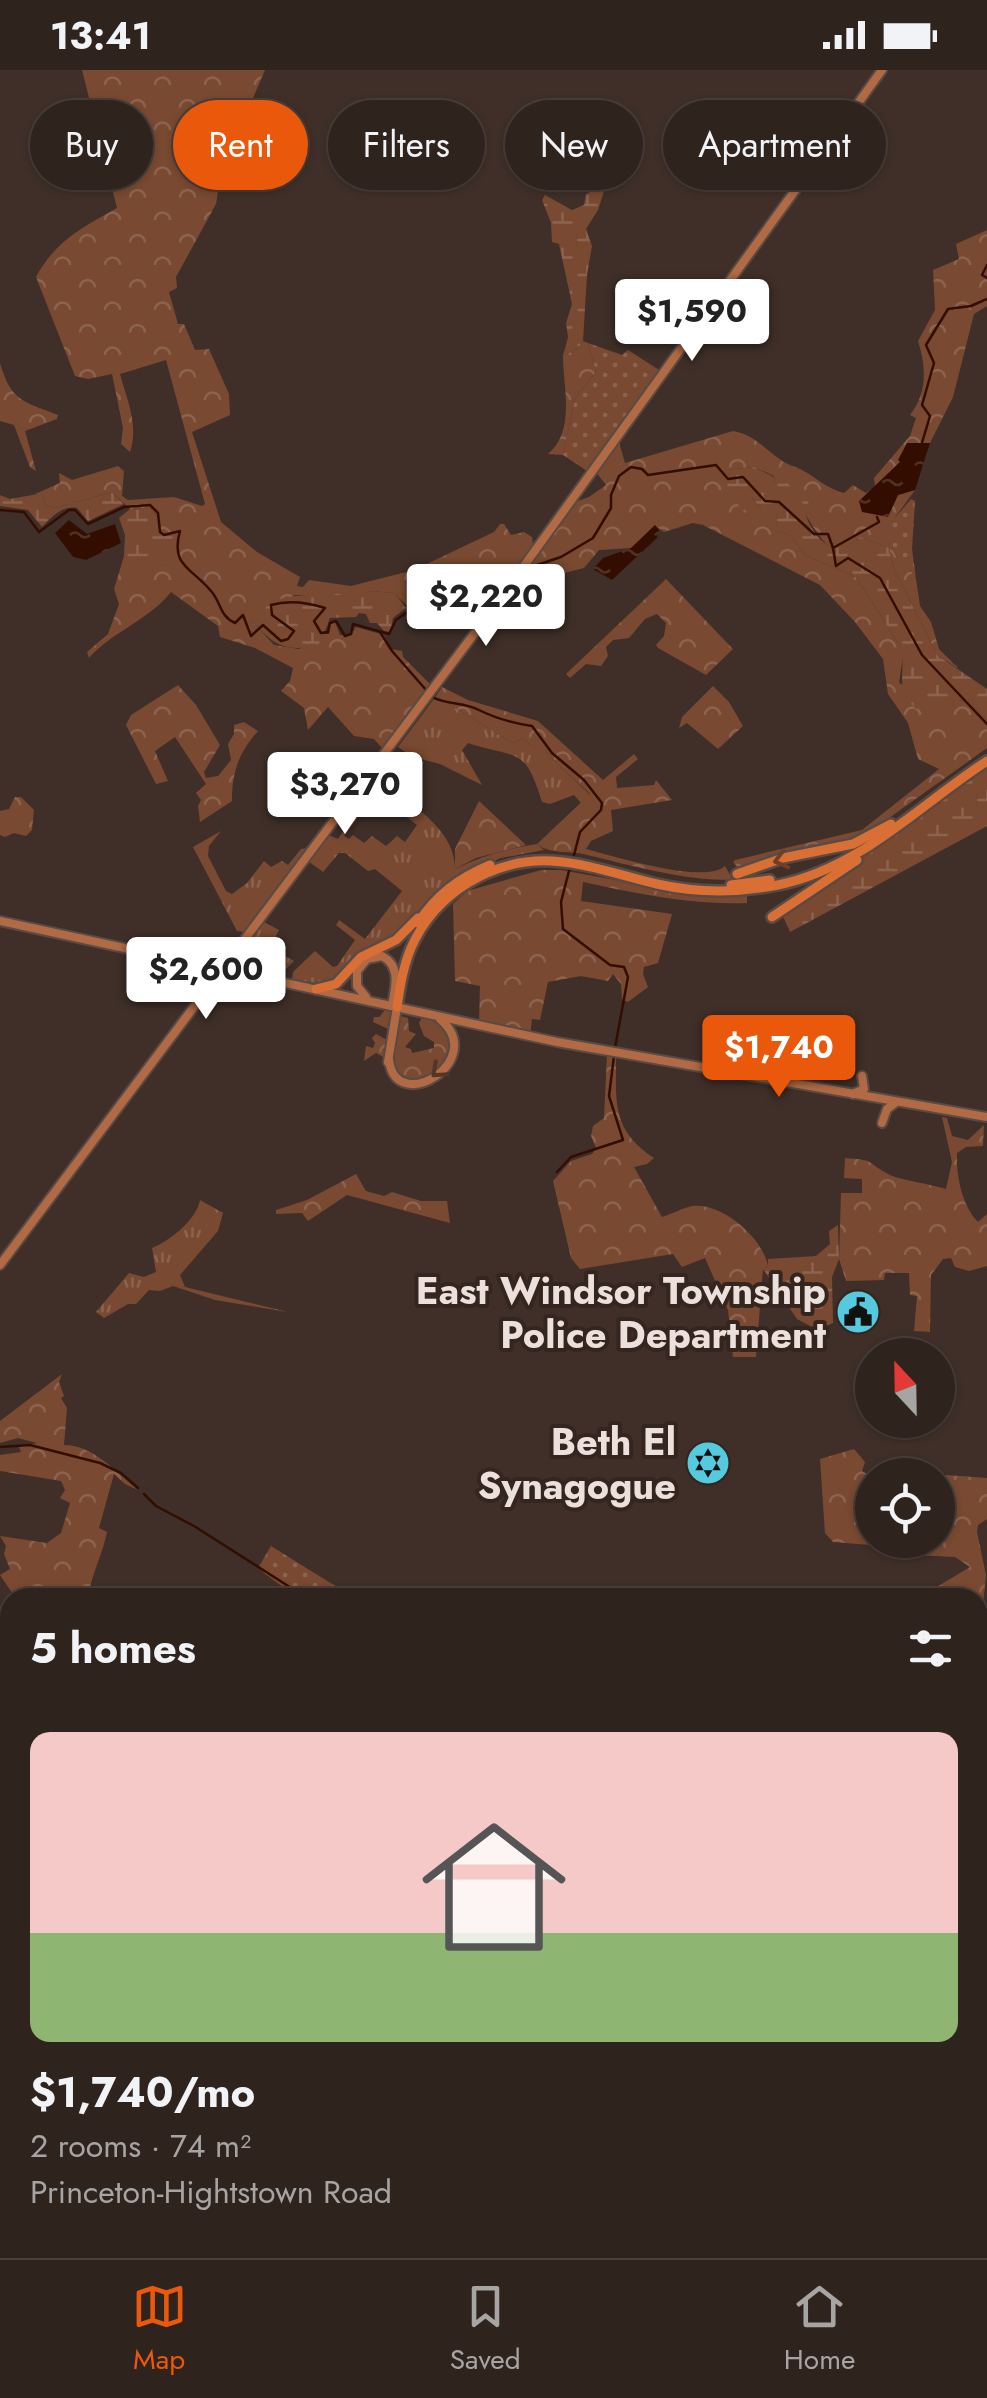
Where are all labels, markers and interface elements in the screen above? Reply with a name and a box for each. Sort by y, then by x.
text: 13:41 [50,8,151,63]
chip: Buy [30,100,153,190]
chip: Rent [173,100,308,190]
chip: Filters [328,100,485,190]
chip: New [505,100,643,190]
chip: Apartment [663,100,886,190]
pin: $1,590 [611,279,773,364]
text: $1,590 [637,288,747,334]
pin: $2,220 [405,564,567,649]
text: $2,220 [429,573,543,619]
pin: $3,270 [264,752,426,837]
text: $3,270 [289,761,401,807]
one-way arrow [773,848,790,869]
pin: $2,600 [125,937,287,1022]
text: $2,600 [148,946,264,992]
pin: $1,740 [698,1015,860,1100]
text: $1,740 [724,1024,834,1070]
one-way arrow [431,1059,449,1077]
place label: East Windsor Township Police Department [416,1263,826,1362]
public building icon: East Windsor Township Police Department [835,1289,881,1335]
north arrow [855,1338,955,1438]
map controls [855,1338,955,1558]
place label: Beth El Synagogue [478,1414,676,1513]
synagogue icon: Beth El Synagogue [685,1440,731,1486]
button: locate [855,1458,955,1558]
text: 5 homes [30,1618,196,1679]
icon: filters [903,1621,958,1676]
icon: home [404,1797,584,1977]
text: $1,740/mo [30,2062,255,2123]
text: 2 rooms · 74 m² [30,2123,251,2169]
text: Princeton-Hightstown Road [30,2169,392,2215]
tab: Map [132,2279,187,2380]
tab: Saved [450,2279,521,2380]
tab: Home [784,2279,855,2380]

